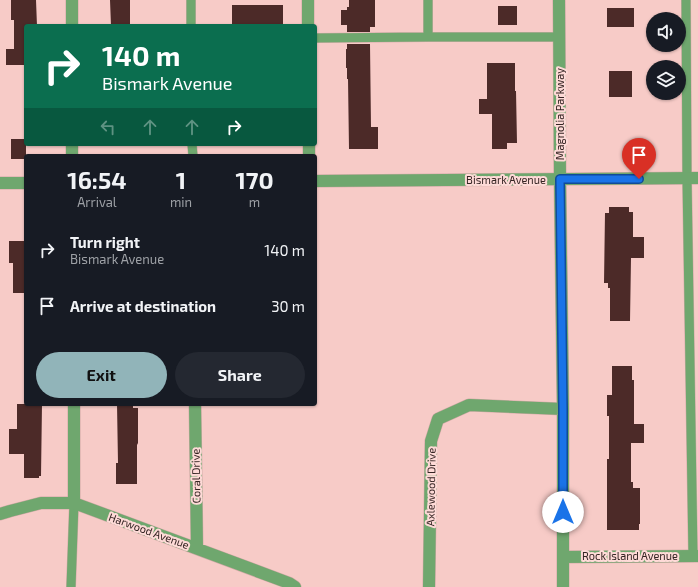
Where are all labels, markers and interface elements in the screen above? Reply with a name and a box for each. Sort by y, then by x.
map controls [646,12,686,100]
button: sound [646,12,686,52]
text: 140 m [102,38,180,72]
icon: right [36,40,88,92]
button: layers [646,60,686,100]
street label: Magnolia Parkway [553,68,566,160]
text: Bismark Avenue [102,72,233,94]
icon: left [97,116,119,138]
icon: ahead [139,116,161,138]
icon: ahead [181,116,203,138]
icon: right [223,116,245,138]
pin [622,138,656,179]
icon: arrive [628,144,650,166]
text: 16:54 [67,165,127,194]
text: 1 [176,165,186,194]
text: 170 [235,165,274,194]
street label: Bismark Avenue [466,173,546,186]
text: Arrival [77,194,117,210]
text: min [170,194,192,210]
text: m [249,194,260,210]
text: Turn right [70,233,140,251]
icon: right [36,239,58,261]
text: 140 m [264,241,305,259]
text: Bismark Avenue [70,251,164,267]
icon: arrive [36,295,58,317]
text: Arrive at destination [70,297,216,315]
text: 30 m [271,297,305,315]
button: Exit [36,352,167,398]
button: Share [175,352,305,398]
street label: Axlewood Drive [423,448,438,526]
street label: Coral Drive [189,449,202,503]
position arrow [542,491,584,533]
street label: Harwood Avenue [107,510,191,551]
street label: Rock Island Avenue [582,549,678,562]

